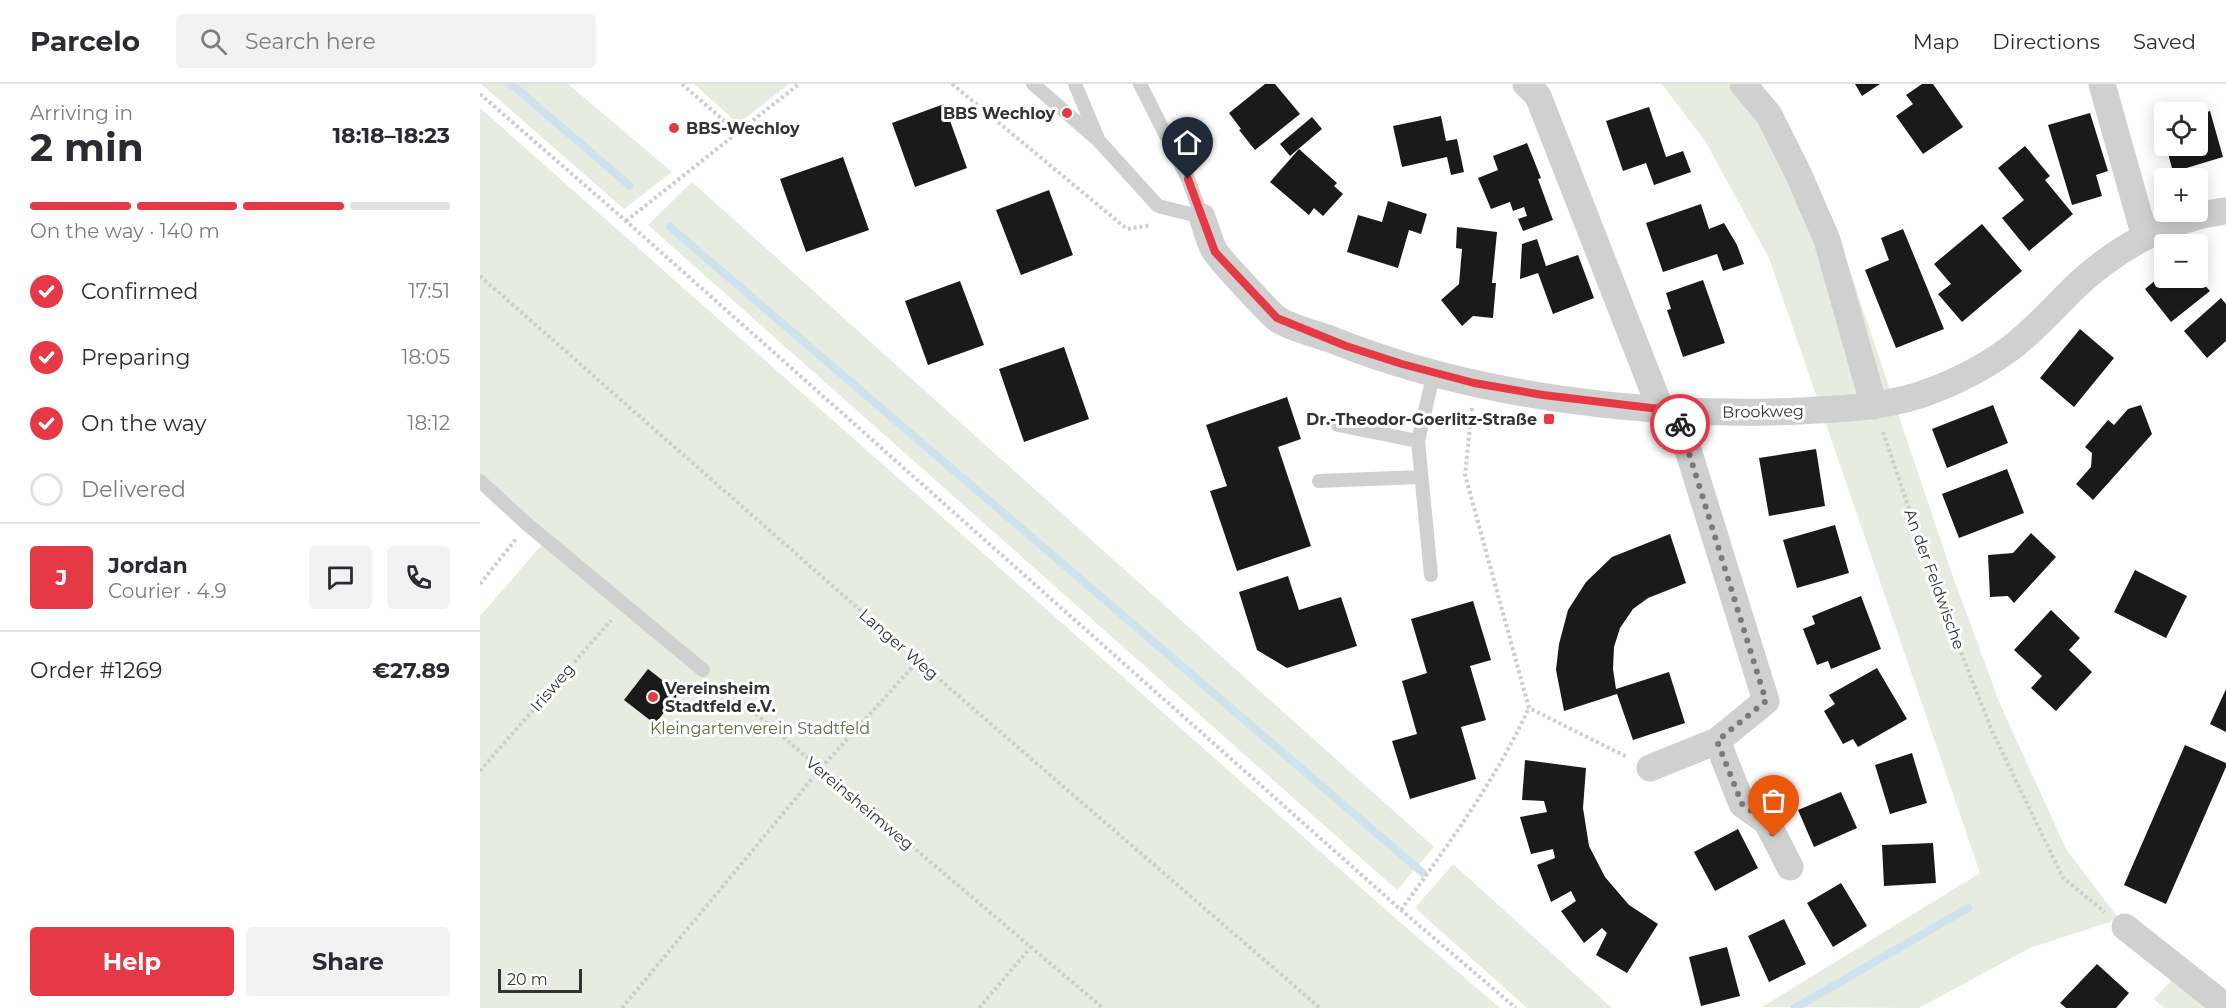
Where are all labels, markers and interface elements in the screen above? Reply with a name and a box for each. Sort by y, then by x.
search box [176,14,596,68]
text: Parcelo [30,24,140,58]
icon: search [197,25,230,58]
text: Search here [245,28,376,55]
text: Map [1913,29,1959,54]
text: Directions [1992,29,2100,54]
text: Saved [2133,29,2196,54]
text: Arriving in [30,101,133,125]
map controls [2154,102,2208,288]
button: locate [2154,102,2208,156]
place label: BBS Wechloy [943,104,1055,123]
marker: BBS Wechloy [1060,106,1074,120]
pin [1162,117,1213,179]
place label: BBS-Wechloy [686,119,800,138]
marker: BBS-Wechloy [667,121,681,135]
text: 18:18–18:23 [333,122,450,149]
text: 2 min [30,123,144,171]
icon: home [1171,126,1204,159]
button: + [2154,168,2208,222]
text: On the way · 140 m [30,219,220,243]
button: − [2154,234,2208,288]
icon: check [30,275,63,308]
text: Confirmed [81,278,198,305]
text: 17:51 [409,279,450,303]
icon: check [30,341,63,374]
text: Preparing [81,344,190,371]
text: 18:05 [401,345,450,369]
courier [1650,394,1710,454]
street label: Brookweg [1722,401,1804,422]
icon: check [30,407,63,440]
icon: bike [1664,408,1697,441]
text: On the way [81,410,206,437]
place label: Dr.-Theodor-Goerlitz-Straße [1306,410,1537,429]
text: 18:12 [407,411,450,435]
marker: Dr.-Theodor-Goerlitz-Straße [1542,412,1556,426]
text: Delivered [81,476,186,503]
street label: An der Feldwische [1900,506,1969,652]
button: chat [309,546,372,609]
button: phone [387,546,450,609]
text: Jordan [108,552,188,579]
text: J [56,564,67,591]
text: Courier · 4.9 [108,579,227,603]
street label: Langer Weg [855,605,942,684]
text: Order #1269 [30,657,162,684]
text: €27.89 [372,657,450,684]
street label: Irisweg [526,659,578,715]
place label: Vereinsheim Stadtfeld e.V. [664,679,776,716]
marker: Vereinsheim Stadtfeld e.V. [646,690,660,704]
park label: Kleingartenverein Stadtfeld [650,719,870,738]
street label: Vereinsheimweg [802,753,917,854]
pin [1748,775,1799,837]
icon: bag [1757,784,1790,817]
button: Help [30,927,234,996]
button: Share [246,927,450,996]
scale bar [498,966,582,994]
text: 20 m [507,970,548,989]

